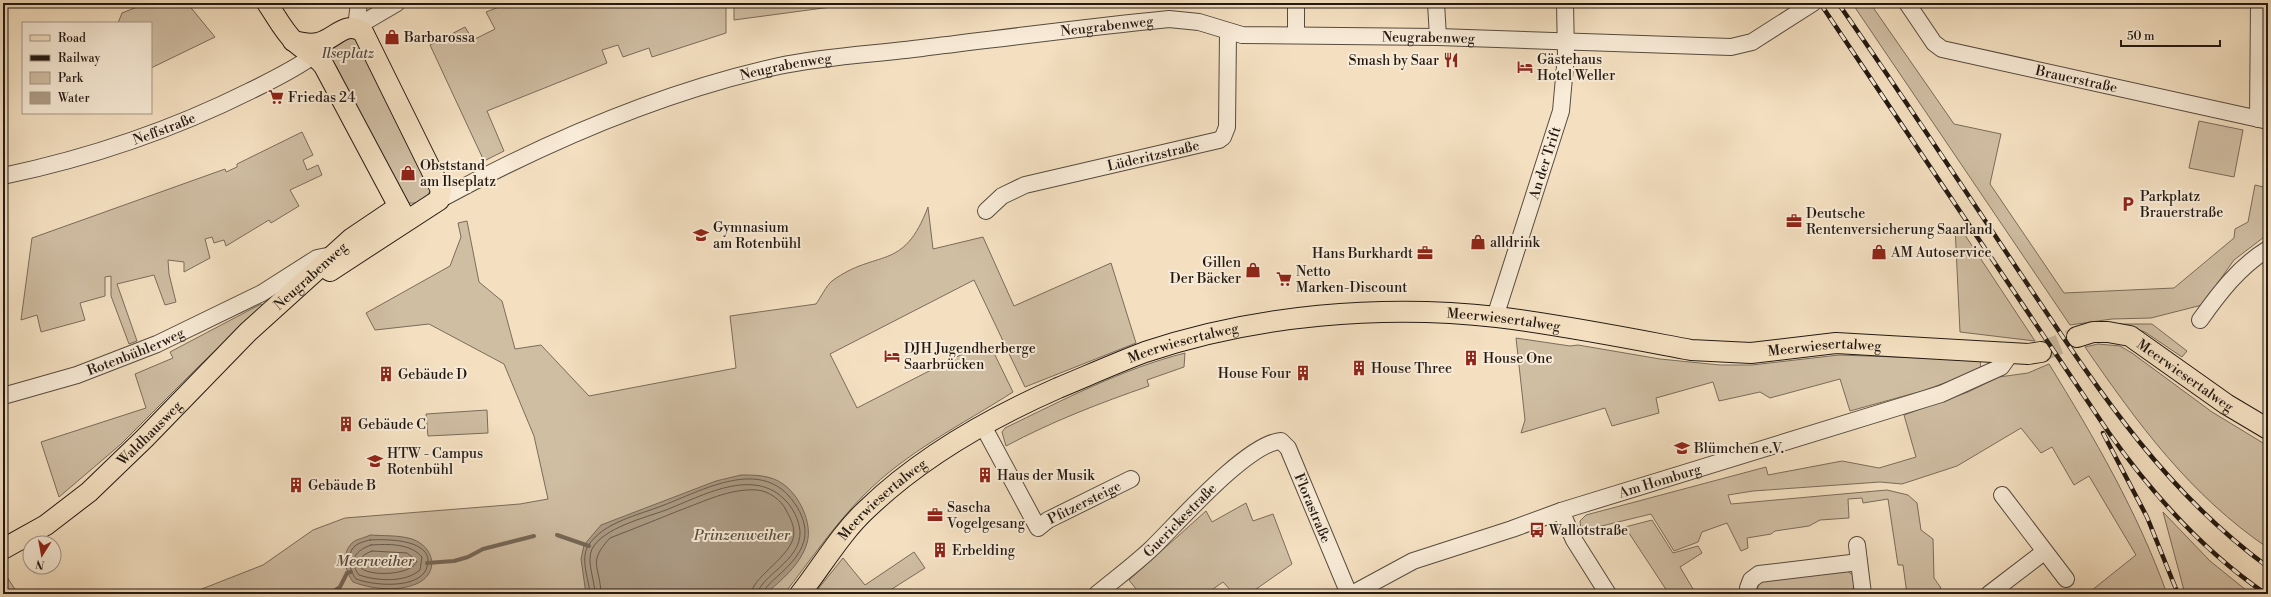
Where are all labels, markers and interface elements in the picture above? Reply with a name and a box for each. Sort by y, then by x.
street label: Neugrabenweg [1060,13,1155,41]
legend [22,22,152,114]
scale bar [2121,22,2220,48]
shop icon: Barbarossa [383,28,401,46]
street label: Neugrabenweg [1382,28,1476,48]
place label: Barbarossa [403,29,476,47]
text: 50 m [2127,29,2155,44]
text: Road [58,31,86,46]
park label: Ilseplatz [321,45,375,63]
street label: Neugrabenweg [738,50,833,85]
text: Railway [58,51,100,66]
restaurant icon: Smash by Saar [1442,51,1460,69]
place label: Gästehaus Hotel Weller [1537,51,1615,85]
place label: Smash by Saar [1349,52,1439,70]
hotel icon: Gästehaus Hotel Weller [1516,58,1534,76]
street label: Brauerstraße [2033,62,2119,97]
text: Park [58,71,84,86]
supermarket icon: Friedas 24 [267,88,285,106]
place label: Friedas 24 [288,89,356,107]
text: Water [57,91,90,106]
street label: Neffstraße [131,109,198,150]
street label: An der Trift [1525,124,1565,203]
street label: Lüderitzstraße [1106,137,1201,176]
place label: Obststand am Ilseplatz [420,157,496,191]
shop icon: Obststand am Ilseplatz [399,164,417,182]
place label: Parkplatz Brauerstraße [2139,188,2223,222]
parking icon: Parkplatz Brauerstraße [2119,195,2137,213]
place label: Deutsche Rentenversicherung Saarland [1806,205,1993,239]
office icon: Deutsche Rentenversicherung Saarland [1785,212,1803,230]
place label: Gymnasium am Rotenbühl [713,219,801,253]
school or university icon: Gymnasium am Rotenbühl [692,226,710,244]
shop icon: alldrink [1469,233,1487,251]
place label: alldrink [1490,234,1541,252]
street label: Neugrabenweg [270,238,352,314]
shop icon: AM Autoservice [1870,243,1888,261]
office icon: Hans Burkhardt [1416,244,1434,262]
place label: AM Autoservice [1890,244,1992,262]
place label: Hans Burkhardt [1312,245,1413,263]
place label: Gillen Der Bäcker [1170,254,1242,288]
shop icon: Gillen Der Bäcker [1244,261,1262,279]
place label: Netto Marken-Discount [1296,263,1407,297]
supermarket icon: Netto Marken-Discount [1275,270,1293,288]
street label: Meerwiesertalweg [1446,305,1562,336]
street label: Meerwiesertalweg [1125,319,1241,368]
street label: Rotenbühlerweg [85,324,188,380]
street label: Meerwiesertalweg [1767,335,1883,361]
street label: Meerwiesertalweg [2133,336,2237,417]
place label: DJH Jugendherberge Saarbrücken [904,340,1036,374]
hotel icon: DJH Jugendherberge Saarbrücken [883,347,901,365]
building icon: House One [1462,349,1480,367]
place label: House One [1483,350,1553,368]
building icon: House Three [1350,359,1368,377]
place label: House Three [1371,360,1452,378]
building icon: House Four [1294,364,1312,382]
building icon: Gebäude D [377,365,395,383]
place label: House Four [1218,365,1291,383]
place label: Gebäude D [398,366,467,384]
street label: Waldhausweg [113,397,187,471]
building icon: Gebäude C [337,415,355,433]
place label: Gebäude C [358,416,426,434]
school or university icon: Blümchen e.V. [1673,439,1691,457]
place label: Blümchen e.V. [1693,440,1784,458]
place label: HTW - Campus Rotenbühl [387,445,483,479]
school or university icon: HTW - Campus Rotenbühl [366,452,384,470]
street label: Meerwiesertalweg [834,455,931,545]
street label: Am Homburg [1616,460,1704,503]
building icon: Haus der Musik [976,466,994,484]
place label: Haus der Musik [997,467,1095,485]
street label: Florastraße [1290,471,1335,546]
building icon: Gebäude B [287,476,305,494]
place label: Gebäude B [308,477,376,495]
street label: Pfitzersteige [1045,477,1124,529]
street label: Guerickestraße [1140,480,1221,562]
place label: Sascha Vogelgesang [946,499,1026,533]
office icon: Sascha Vogelgesang [926,506,944,524]
bus stop icon: Wallotstraße [1528,521,1546,539]
place label: Wallotstraße [1548,522,1628,540]
water label: Prinzenweiher [693,526,791,545]
north arrow [22,535,62,575]
building icon: Erbelding [931,541,949,559]
place label: Erbelding [952,542,1016,560]
water label: Meerweiher [336,552,415,571]
text: N [34,556,46,572]

